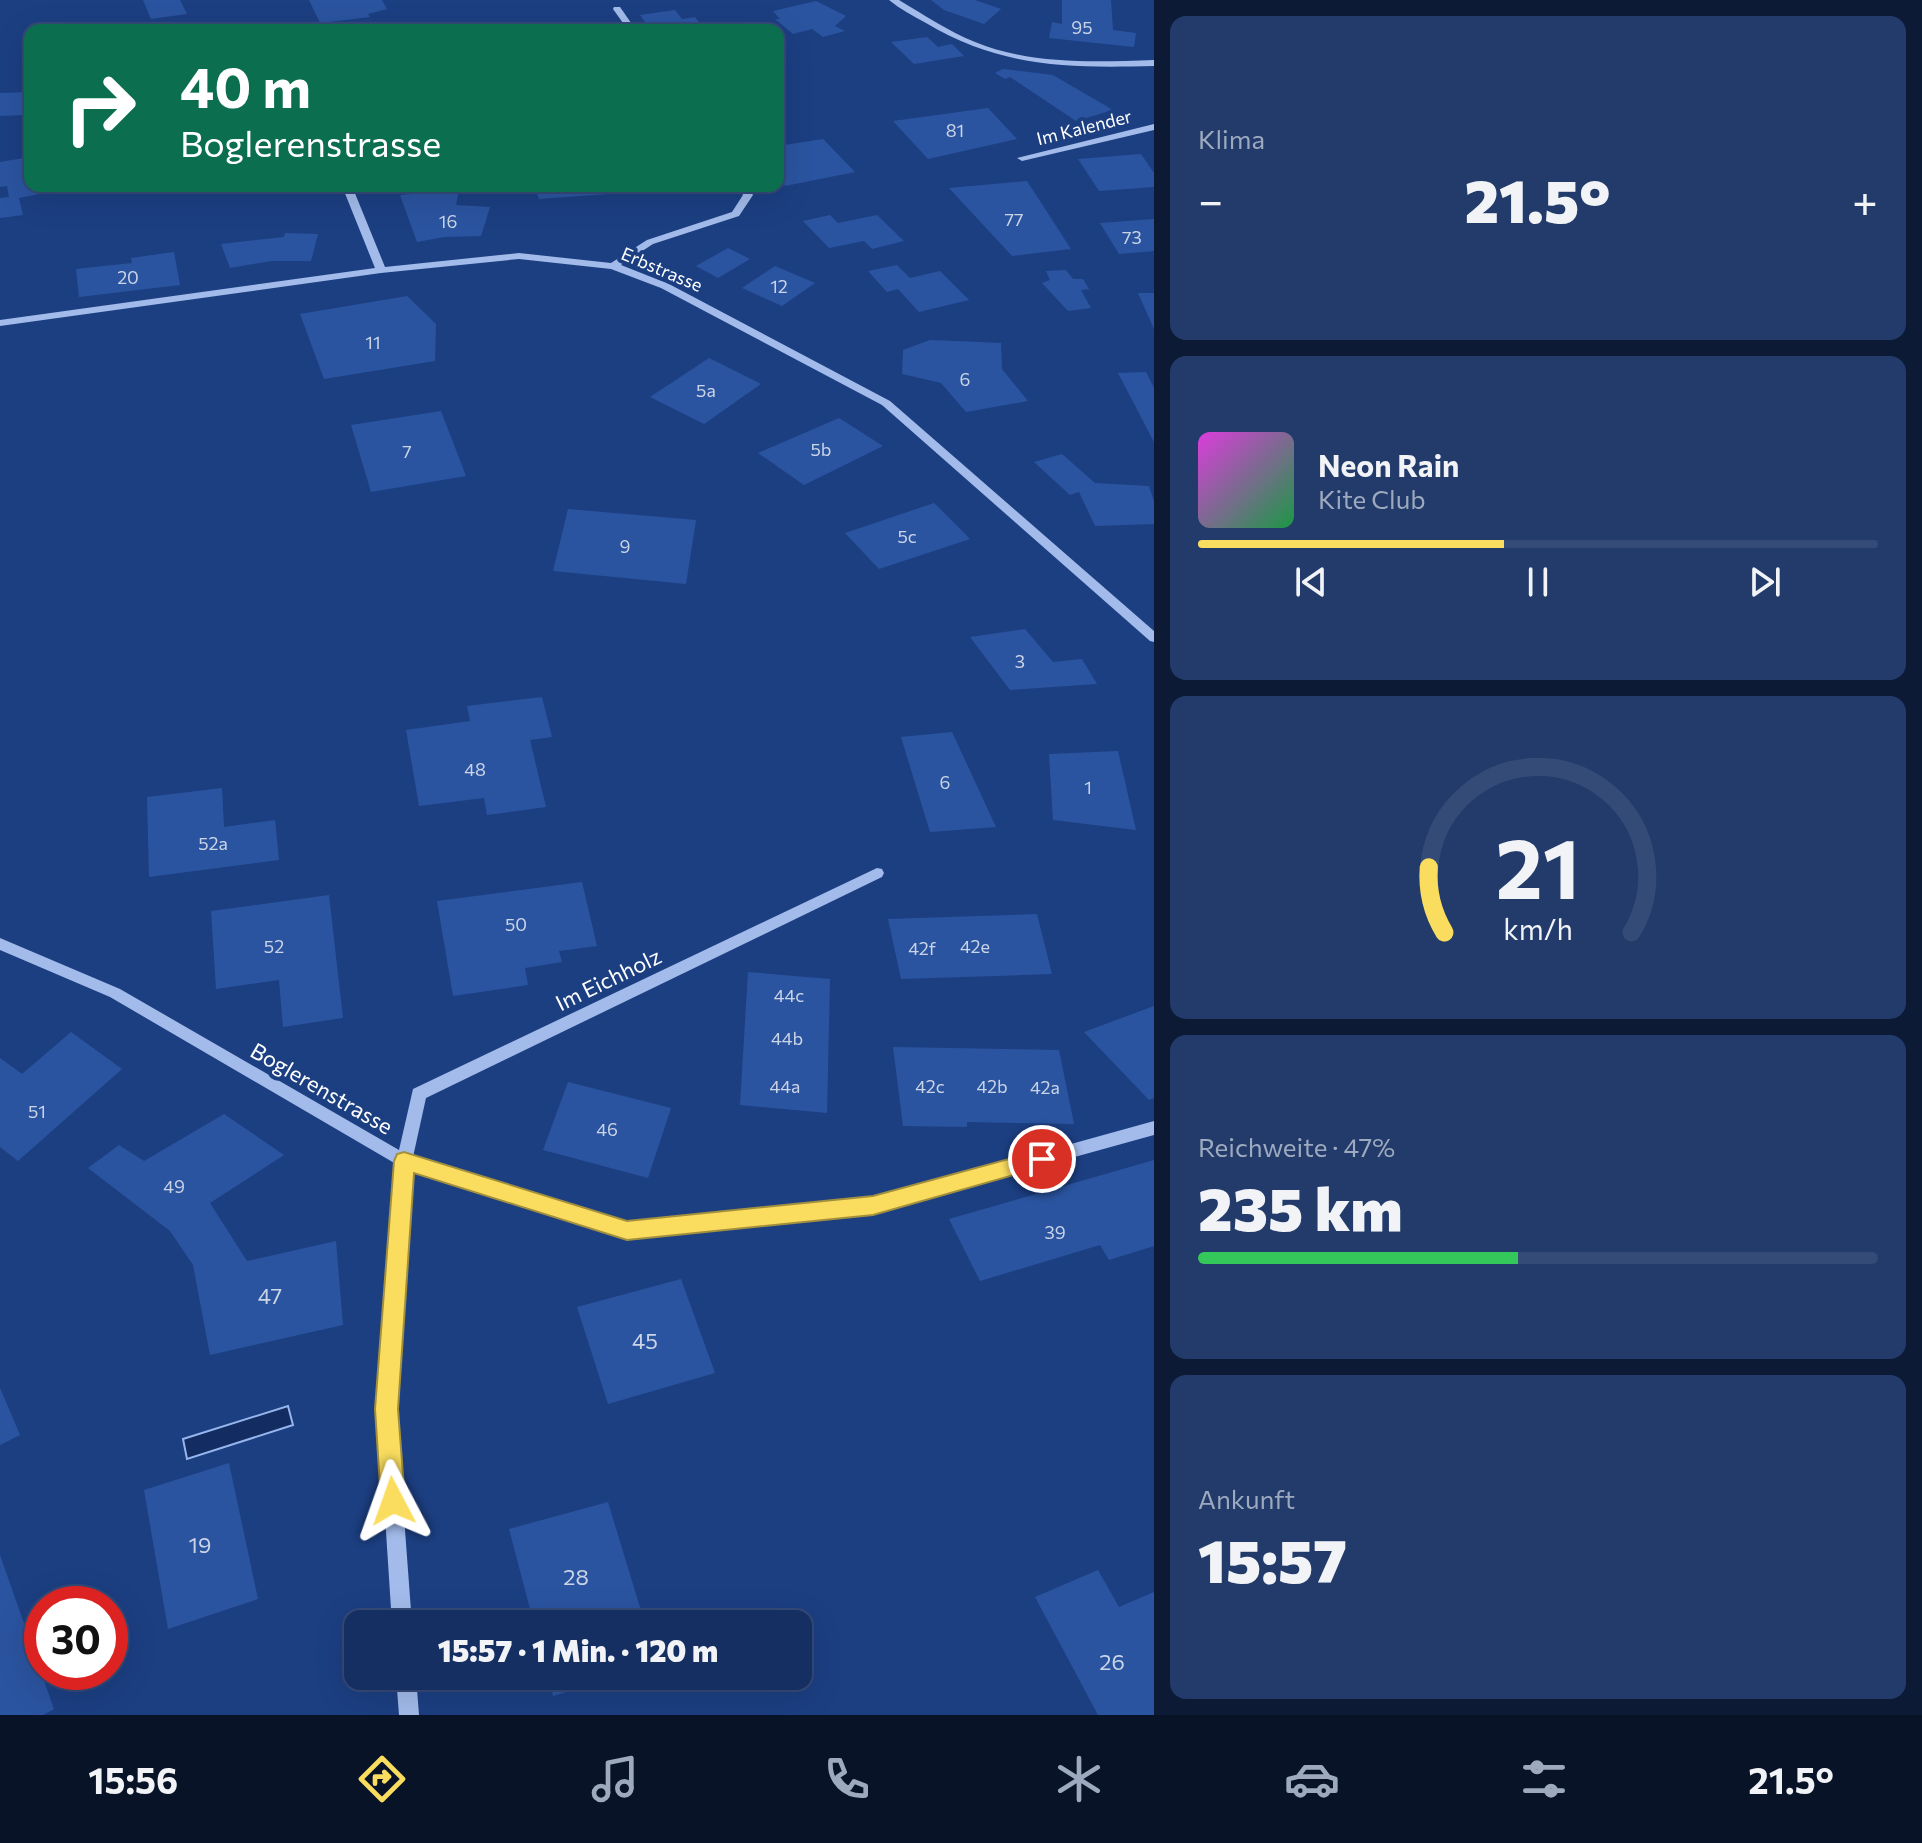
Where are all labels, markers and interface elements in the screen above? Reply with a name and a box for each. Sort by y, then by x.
house number: 95 [1071,16,1093,38]
text: 40 m [180,51,311,120]
icon: right [48,56,152,160]
street label: Im Kalender [1034,105,1134,149]
house number: 81 [946,119,964,141]
text: Boglerenstrasse [180,120,441,164]
text: Klima [1198,123,1265,154]
text: 21.5° [1464,162,1611,235]
text: − [1198,172,1223,226]
text: + [1852,172,1878,226]
house number: 77 [1004,208,1024,230]
house number: 16 [439,210,457,232]
house number: 73 [1122,226,1142,248]
street label: Erbstrasse [618,242,706,296]
house number: 20 [117,266,139,288]
house number: 12 [770,275,788,297]
house number: 11 [365,331,381,353]
house number: 6 [960,368,970,390]
house number: 5a [696,379,716,401]
house number: 5b [811,438,832,460]
house number: 7 [402,440,412,462]
text: Neon Rain [1318,446,1459,483]
text: Kite Club [1318,483,1426,514]
house number: 5c [897,525,917,547]
house number: 9 [620,535,630,557]
icon: previous [1289,560,1333,604]
icon: pause [1516,560,1560,604]
icon: next [1743,560,1787,604]
house number: 3 [1015,650,1025,672]
house number: 48 [464,758,486,780]
house number: 6 [940,771,950,793]
house number: 1 [1084,776,1092,798]
text: 21 [1496,814,1580,916]
house number: 52a [198,832,228,854]
text: km/h [1503,912,1573,947]
house number: 50 [505,913,527,935]
house number: 52 [264,935,284,957]
house number: 42e [960,935,990,957]
house number: 42f [908,937,937,959]
street label: Im Eichholz [551,942,665,1016]
house number: 44c [774,984,804,1006]
house number: 44b [771,1027,803,1049]
street label: Boglerenstrasse [246,1036,398,1140]
house number: 44a [769,1075,801,1097]
house number: 42c [915,1075,945,1097]
house number: 42b [976,1075,1008,1097]
house number: 42a [1030,1076,1060,1098]
house number: 51 [28,1100,46,1122]
house number: 46 [596,1118,618,1140]
pin [1008,1125,1076,1193]
text: Reichweite · 47% [1198,1131,1395,1162]
icon: arrive [1020,1137,1064,1181]
text: 235 km [1198,1170,1403,1243]
house number: 49 [163,1175,185,1197]
house number: 39 [1044,1221,1066,1243]
house number: 47 [258,1282,282,1309]
house number: 45 [632,1327,658,1354]
position arrow [351,1459,435,1543]
text: Ankunft [1198,1483,1295,1514]
text: 15:57 [1198,1522,1347,1595]
house number: 19 [189,1531,211,1558]
house number: 28 [563,1563,589,1590]
speed limit sign: 30 [24,1586,128,1690]
text: 15:57 · 1 Min. · 120 m [438,1631,718,1668]
house number: 26 [1099,1648,1125,1675]
icon: directions [354,1751,410,1807]
icon: music [587,1751,643,1807]
icon: phone [819,1751,875,1807]
icon: climate [1051,1751,1107,1807]
icon: car [1284,1751,1340,1807]
icon: filters [1516,1751,1572,1807]
text: 15:56 [88,1757,178,1801]
text: 21.5° [1748,1757,1834,1801]

